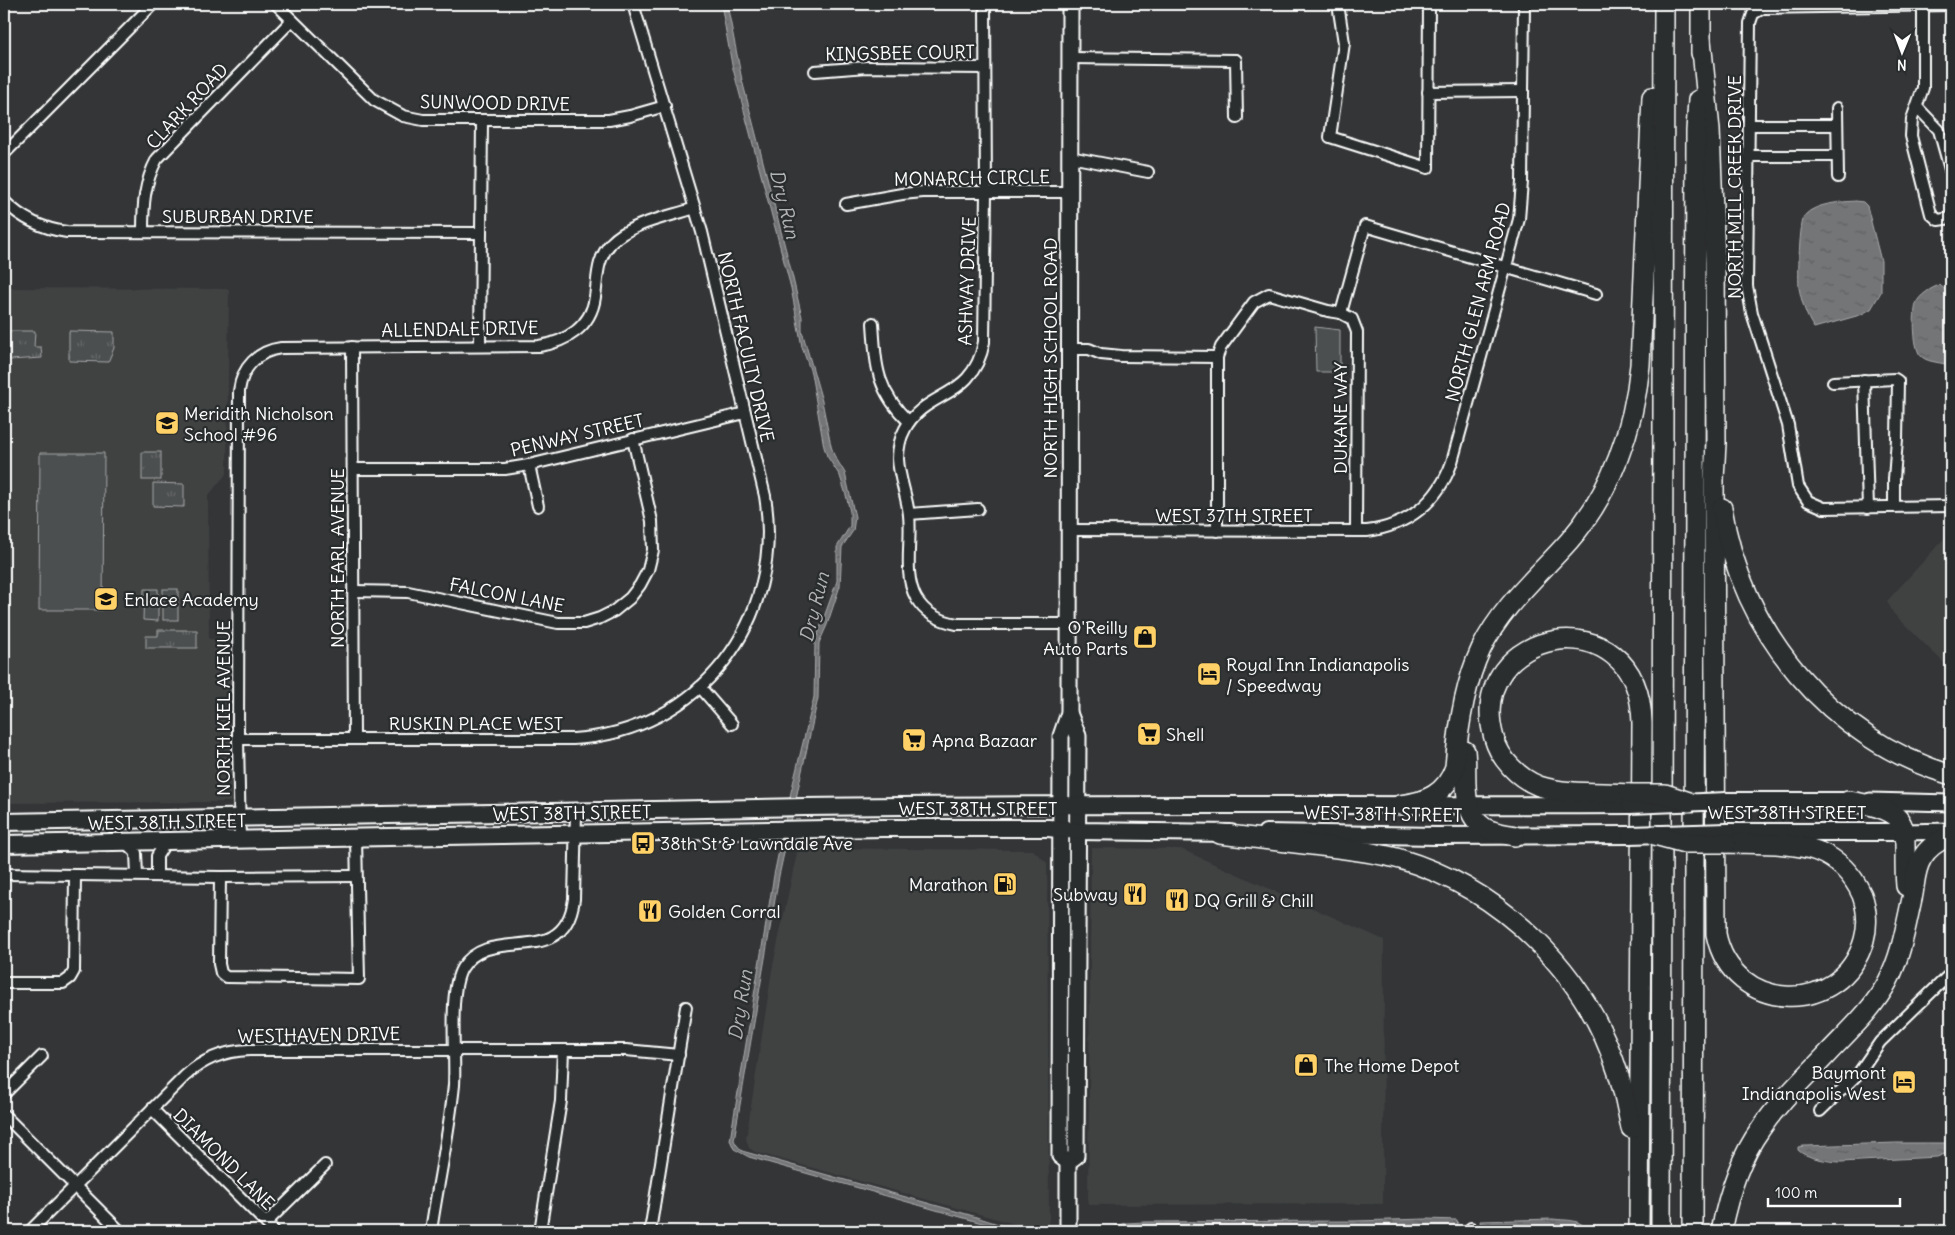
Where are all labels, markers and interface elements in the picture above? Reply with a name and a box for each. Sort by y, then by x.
north arrow [1878,28,1928,78]
street label: KINGSBEE COURT [825,40,975,66]
text: N [1897,56,1907,74]
street label: CLARK ROAD [141,58,233,154]
street label: NORTH MILL CREEK DRIVE [1723,75,1746,299]
street label: SUNWOOD DRIVE [420,90,570,116]
street label: MONARCH CIRCLE [894,165,1050,191]
water label: Dry Run [765,167,805,242]
street label: NORTH GLEN ARM ROAD [1440,200,1516,404]
street label: SUBURBAN DRIVE [162,205,314,228]
street label: ASHWAY DRIVE [953,216,981,346]
street label: NORTH HIGH SCHOOL ROAD [1039,238,1062,478]
street label: NORTH FACULTY DRIVE [713,250,779,444]
street label: ALLENDALE DRIVE [381,316,539,342]
street label: DUKANE WAY [1329,362,1352,474]
place label: Meridith Nicholson School #96 [184,402,334,446]
street label: PENWAY STREET [508,408,646,462]
school or university icon: Meridith Nicholson School #96 [154,410,180,436]
street label: NORTH EARL AVENUE [326,468,349,648]
street label: WEST 37TH STREET [1155,504,1313,527]
water label: Dry Run [794,569,834,644]
street label: FALCON LANE [448,573,566,617]
school or university icon: Enlace Academy [93,586,119,612]
place label: Enlace Academy [124,588,259,611]
place label: O'Reilly Auto Parts [1043,616,1128,660]
street label: NORTH KIEL AVENUE [212,620,235,796]
shop icon: O'Reilly Auto Parts [1132,624,1158,650]
place label: Royal Inn Indianapolis / Speedway [1226,653,1409,697]
hotel icon: Royal Inn Indianapolis / Speedway [1196,661,1222,687]
street label: RUSKIN PLACE WEST [389,712,563,735]
supermarket icon: Shell [1136,721,1162,747]
place label: Shell [1166,723,1204,746]
supermarket icon: Apna Bazaar [901,727,927,753]
place label: Apna Bazaar [932,729,1038,752]
street label: WEST 38TH STREET [899,797,1057,820]
street label: WEST 38TH STREET [492,800,652,826]
street label: WEST 38TH STREET [1303,801,1463,827]
street label: WEST 38TH STREET [1708,801,1866,824]
street label: WEST 38TH STREET [87,809,247,835]
bus stop icon: 38th St & Lawndale Ave [630,830,656,856]
place label: 38th St & Lawndale Ave [660,832,853,855]
fuel station icon: Marathon [992,871,1018,897]
place label: Marathon [909,873,988,896]
restaurant icon: Subway [1122,881,1148,907]
place label: Subway [1053,883,1118,906]
restaurant icon: DQ Grill & Chill [1164,887,1190,913]
place label: DQ Grill & Chill [1194,889,1314,912]
restaurant icon: Golden Corral [637,898,663,924]
place label: Golden Corral [668,900,781,923]
water label: Dry Run [723,967,758,1042]
street label: WESTHAVEN DRIVE [237,1022,401,1048]
shop icon: The Home Depot [1293,1052,1319,1078]
place label: The Home Depot [1324,1054,1459,1077]
place label: Baymont Indianapolis West [1742,1061,1886,1105]
hotel icon: Baymont Indianapolis West [1891,1069,1917,1095]
street label: DIAMOND LANE [168,1103,280,1215]
scale bar [1768,1175,1900,1207]
text: 100 m [1775,1183,1817,1202]

